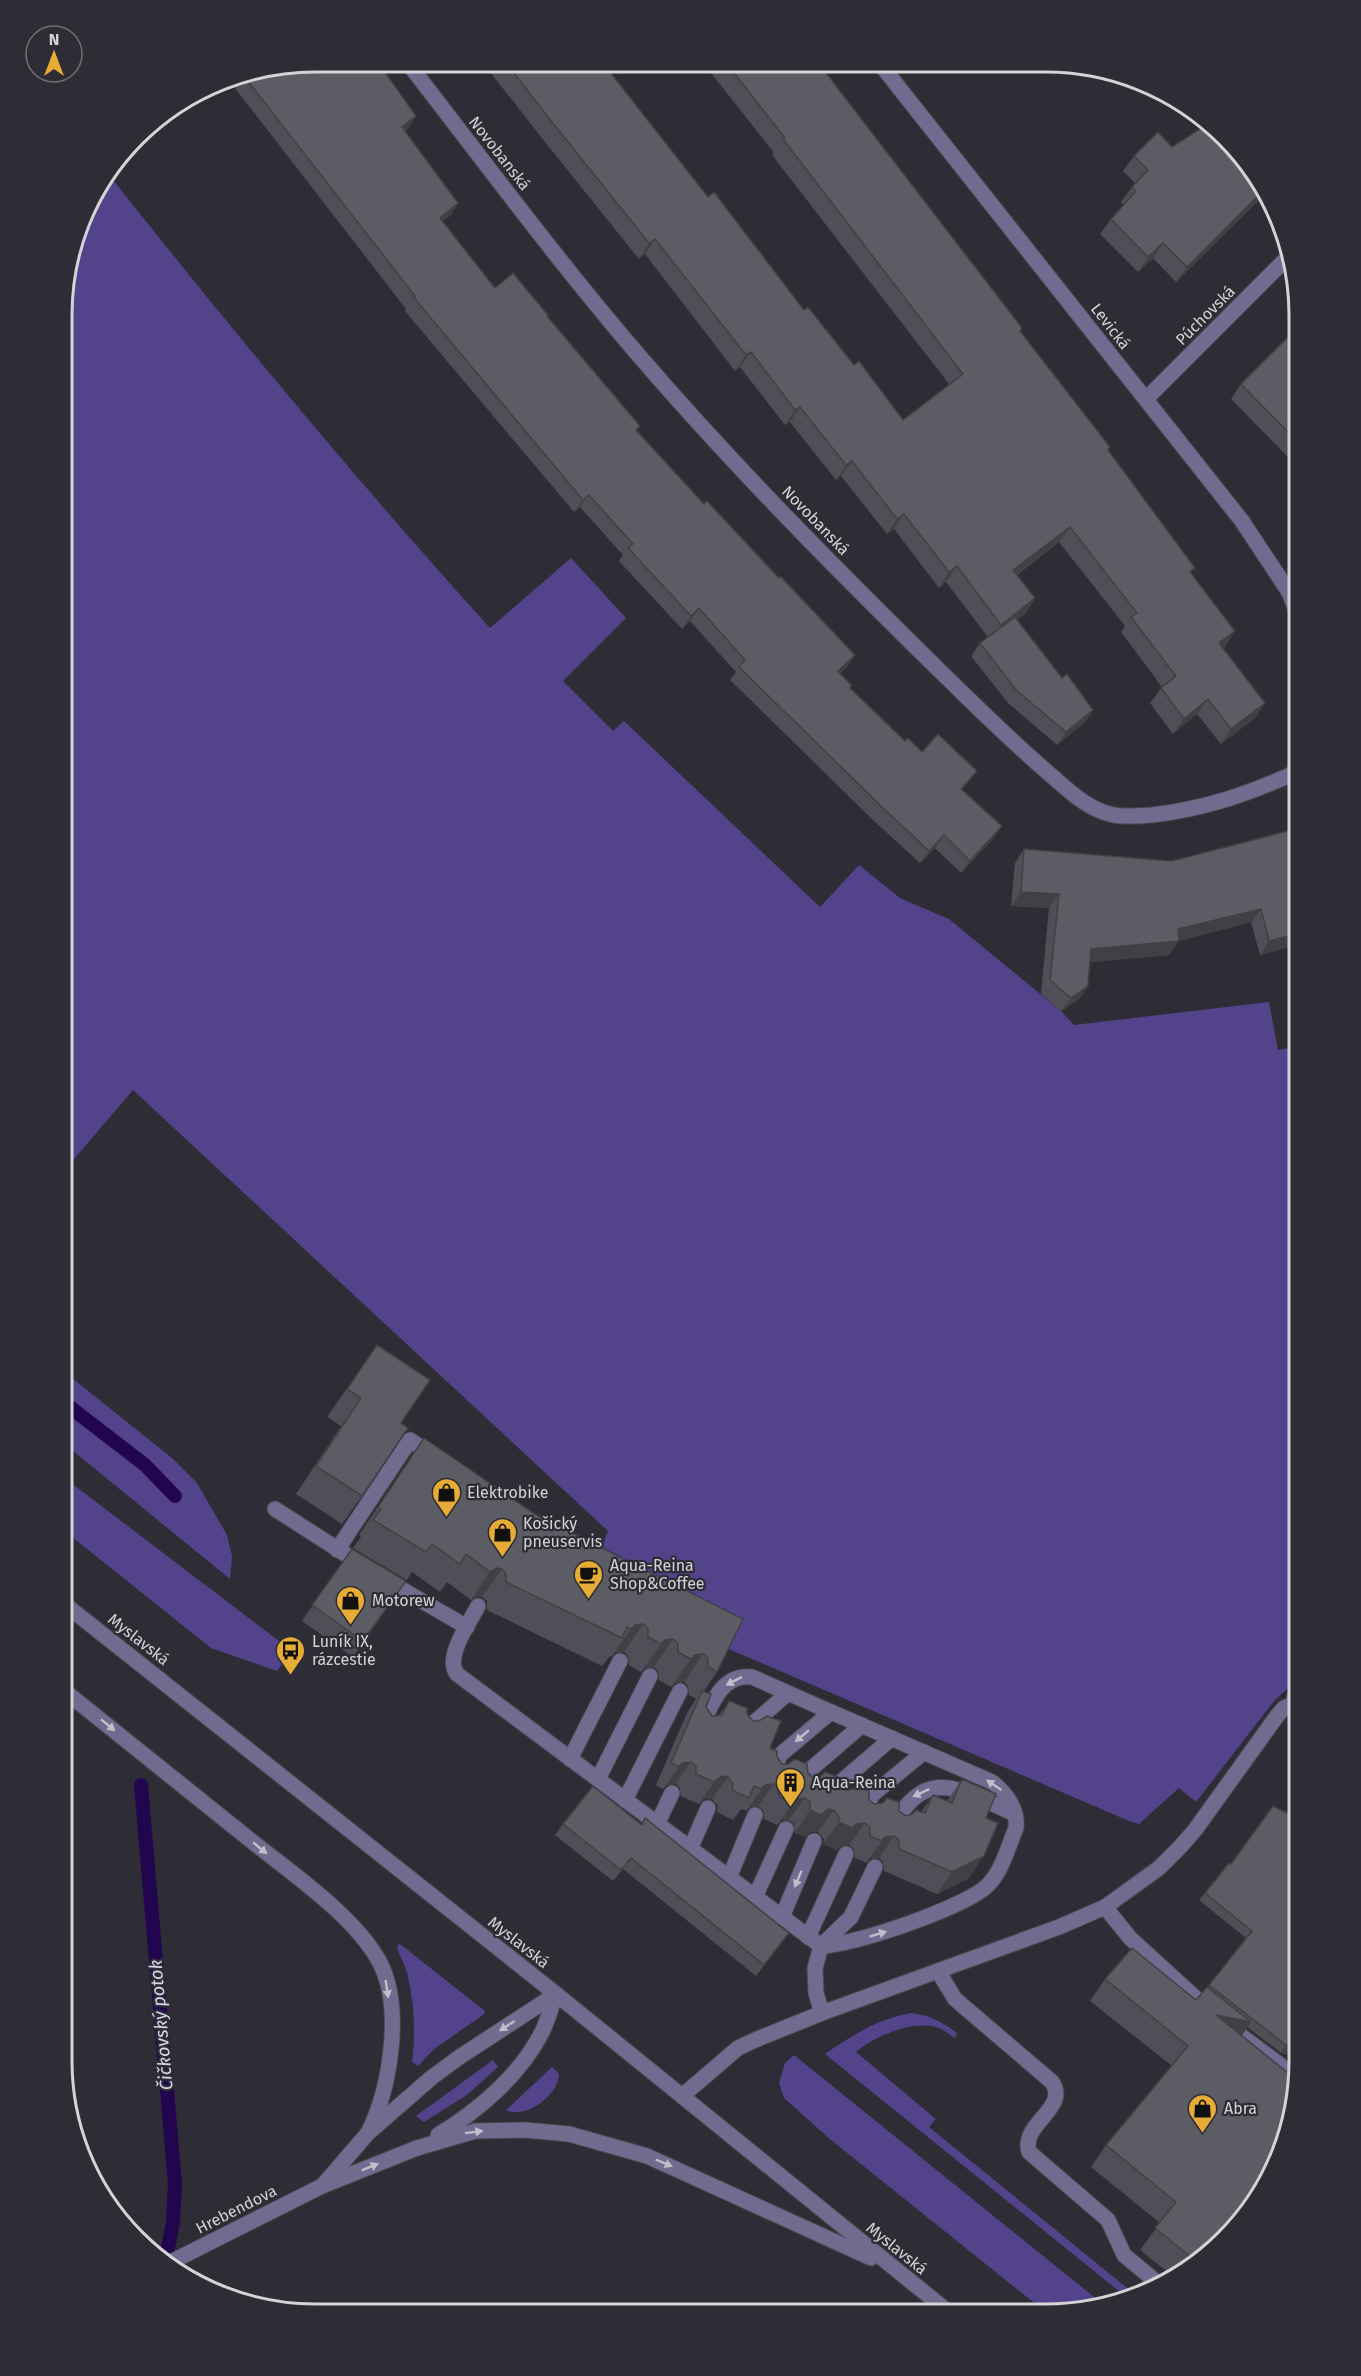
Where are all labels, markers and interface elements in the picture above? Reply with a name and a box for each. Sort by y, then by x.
north arrow [24,24,84,84]
text: N [49,30,59,49]
street label: Novobanská [465,112,534,194]
street label: Púchovská [1172,282,1239,349]
street label: Levická [1087,300,1134,353]
street label: Novobanská [778,482,853,559]
shop icon: Elektrobike [430,1476,462,1518]
place label: Elektrobike [467,1483,549,1502]
place label: Košický pneuservis [523,1514,602,1551]
shop icon: Košický pneuservis [486,1516,518,1558]
place label: Aqua-Reina Shop&Coffee [610,1556,705,1593]
cafe icon: Aqua-Reina Shop&Coffee [573,1558,605,1600]
shop icon: Motorew [335,1584,367,1626]
place label: Motorew [372,1591,435,1610]
street label: Myslavská [104,1610,173,1669]
place label: Luník IX, rázcestie [312,1632,376,1669]
bus stop icon: Luník IX, rázcestie [275,1634,307,1676]
one-way arrow [725,1675,743,1685]
one-way arrow [100,1719,115,1731]
one-way arrow [795,1729,810,1742]
building icon: Aqua-Reina [775,1766,807,1808]
place label: Aqua-Reina [812,1773,896,1792]
one-way arrow [986,1779,1002,1791]
one-way arrow [913,1789,930,1798]
one-way arrow [252,1841,267,1853]
one-way arrow [793,1870,803,1888]
street label: Myslavská [484,1913,553,1972]
one-way arrow [869,1929,887,1938]
water label: Čičkovský potok [144,1959,178,2091]
one-way arrow [383,1980,392,1999]
one-way arrow [499,2020,515,2032]
shop icon: Abra [1187,2092,1219,2134]
place label: Abra [1224,2099,1257,2118]
one-way arrow [464,2128,483,2137]
one-way arrow [655,2159,672,2168]
one-way arrow [361,2162,379,2171]
street label: Hrebendova [193,2181,280,2238]
street label: Myslavská [862,2218,931,2279]

